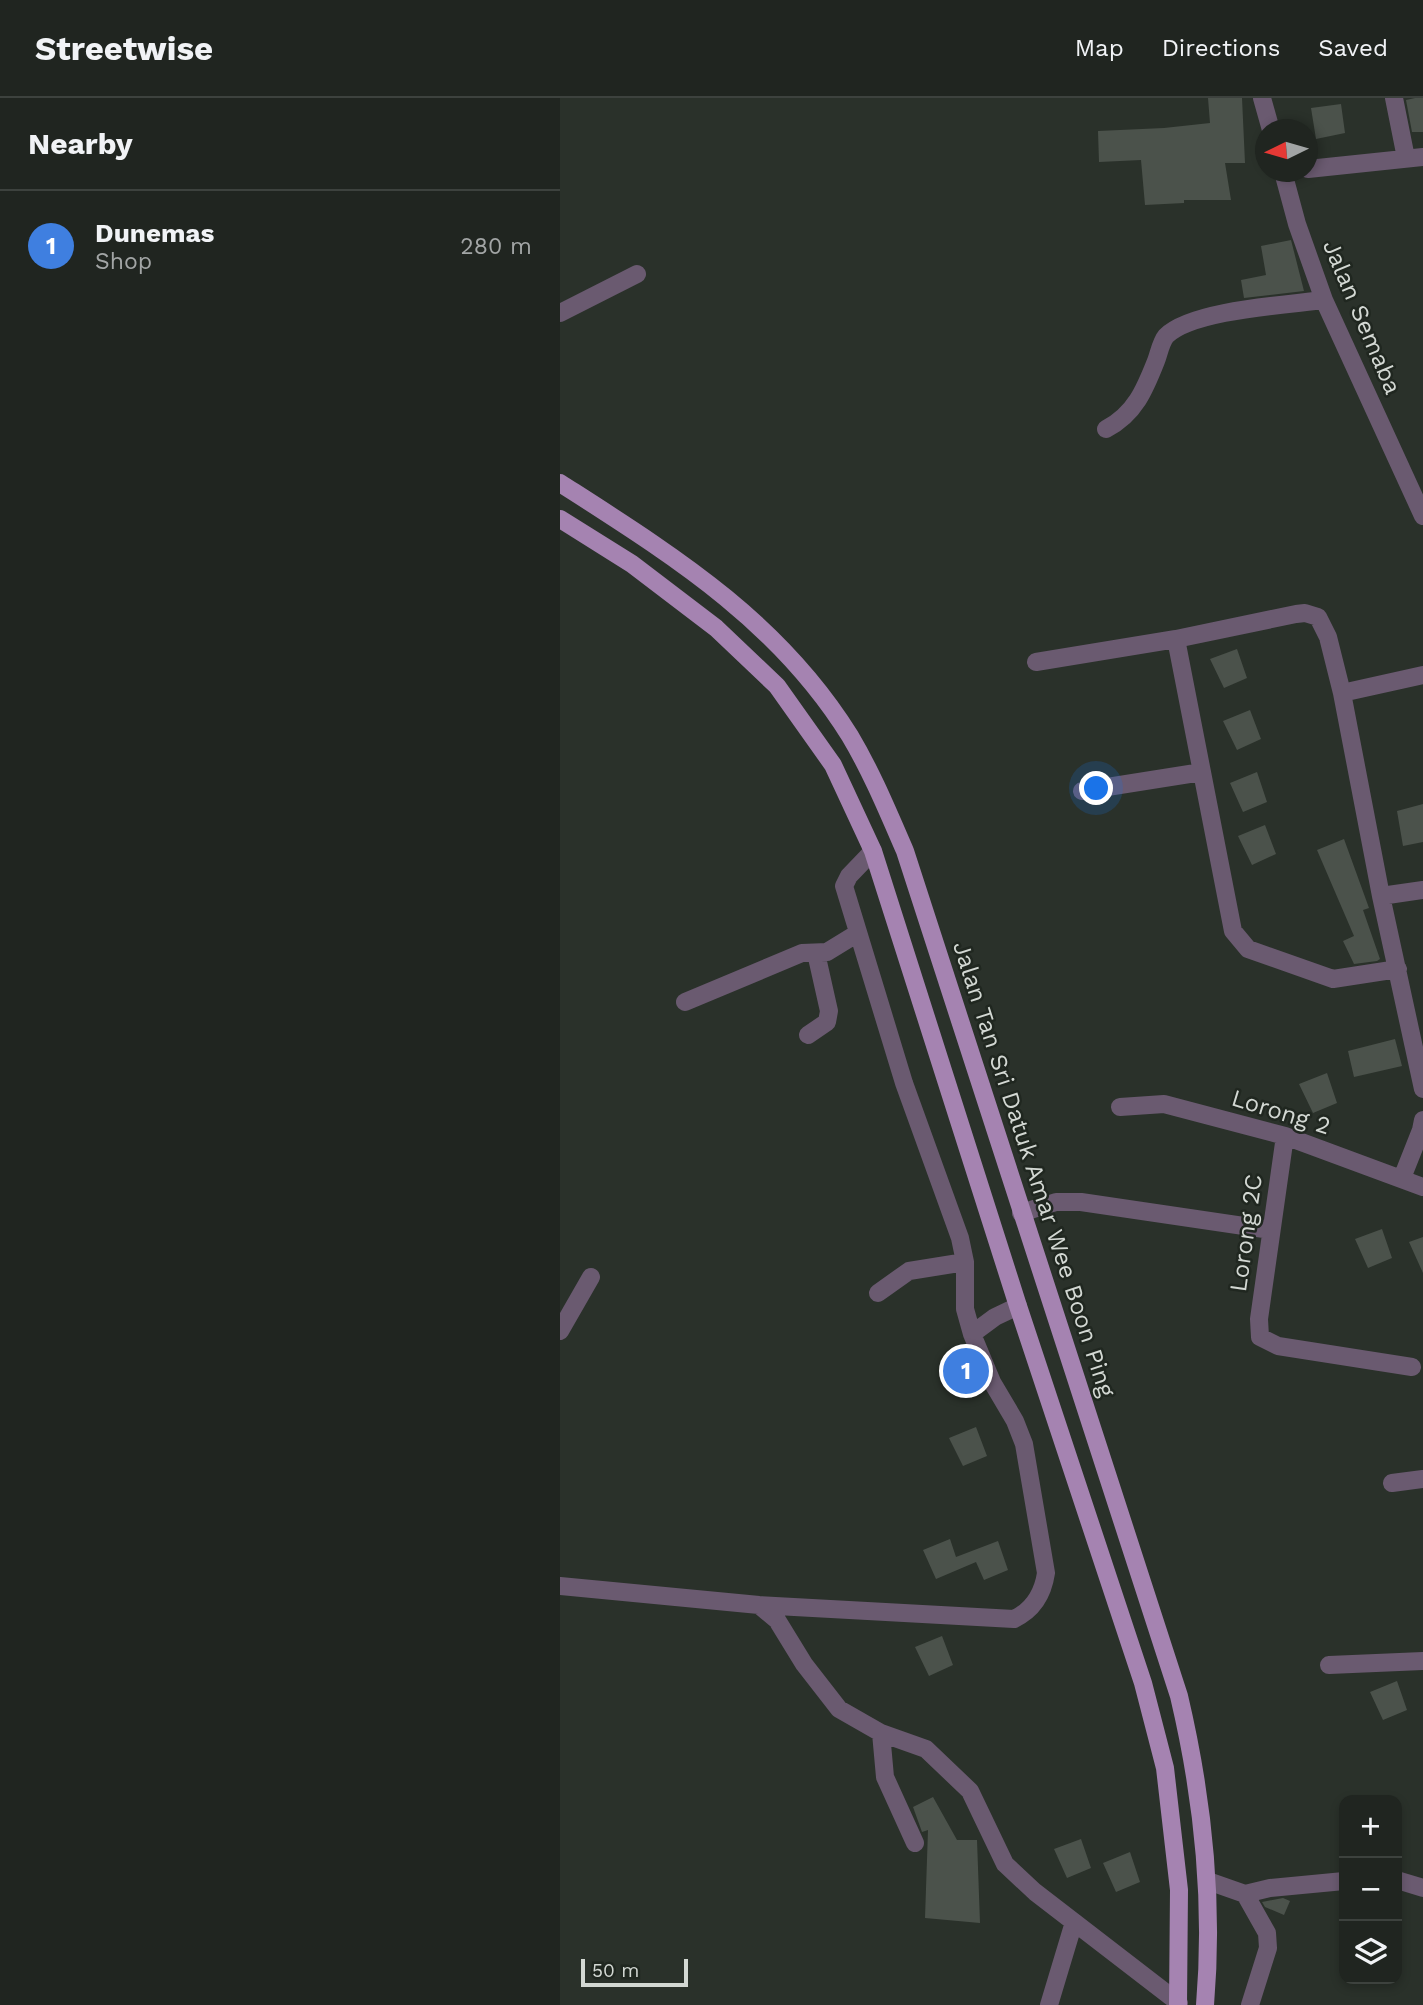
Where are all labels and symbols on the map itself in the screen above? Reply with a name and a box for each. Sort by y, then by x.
north arrow [1255,119,1318,182]
street label: Jalan Semaba [1317,236,1407,398]
your location [1079,771,1113,805]
street label: Jalan Tan Sri Datuk Amar Wee Boon Ping [947,938,1121,1401]
street label: Lorong 2 [1228,1084,1334,1140]
street label: Lorong 2C [1224,1172,1268,1294]
pin: 1 [943,1345,989,1397]
scale bar [581,1956,688,1988]

